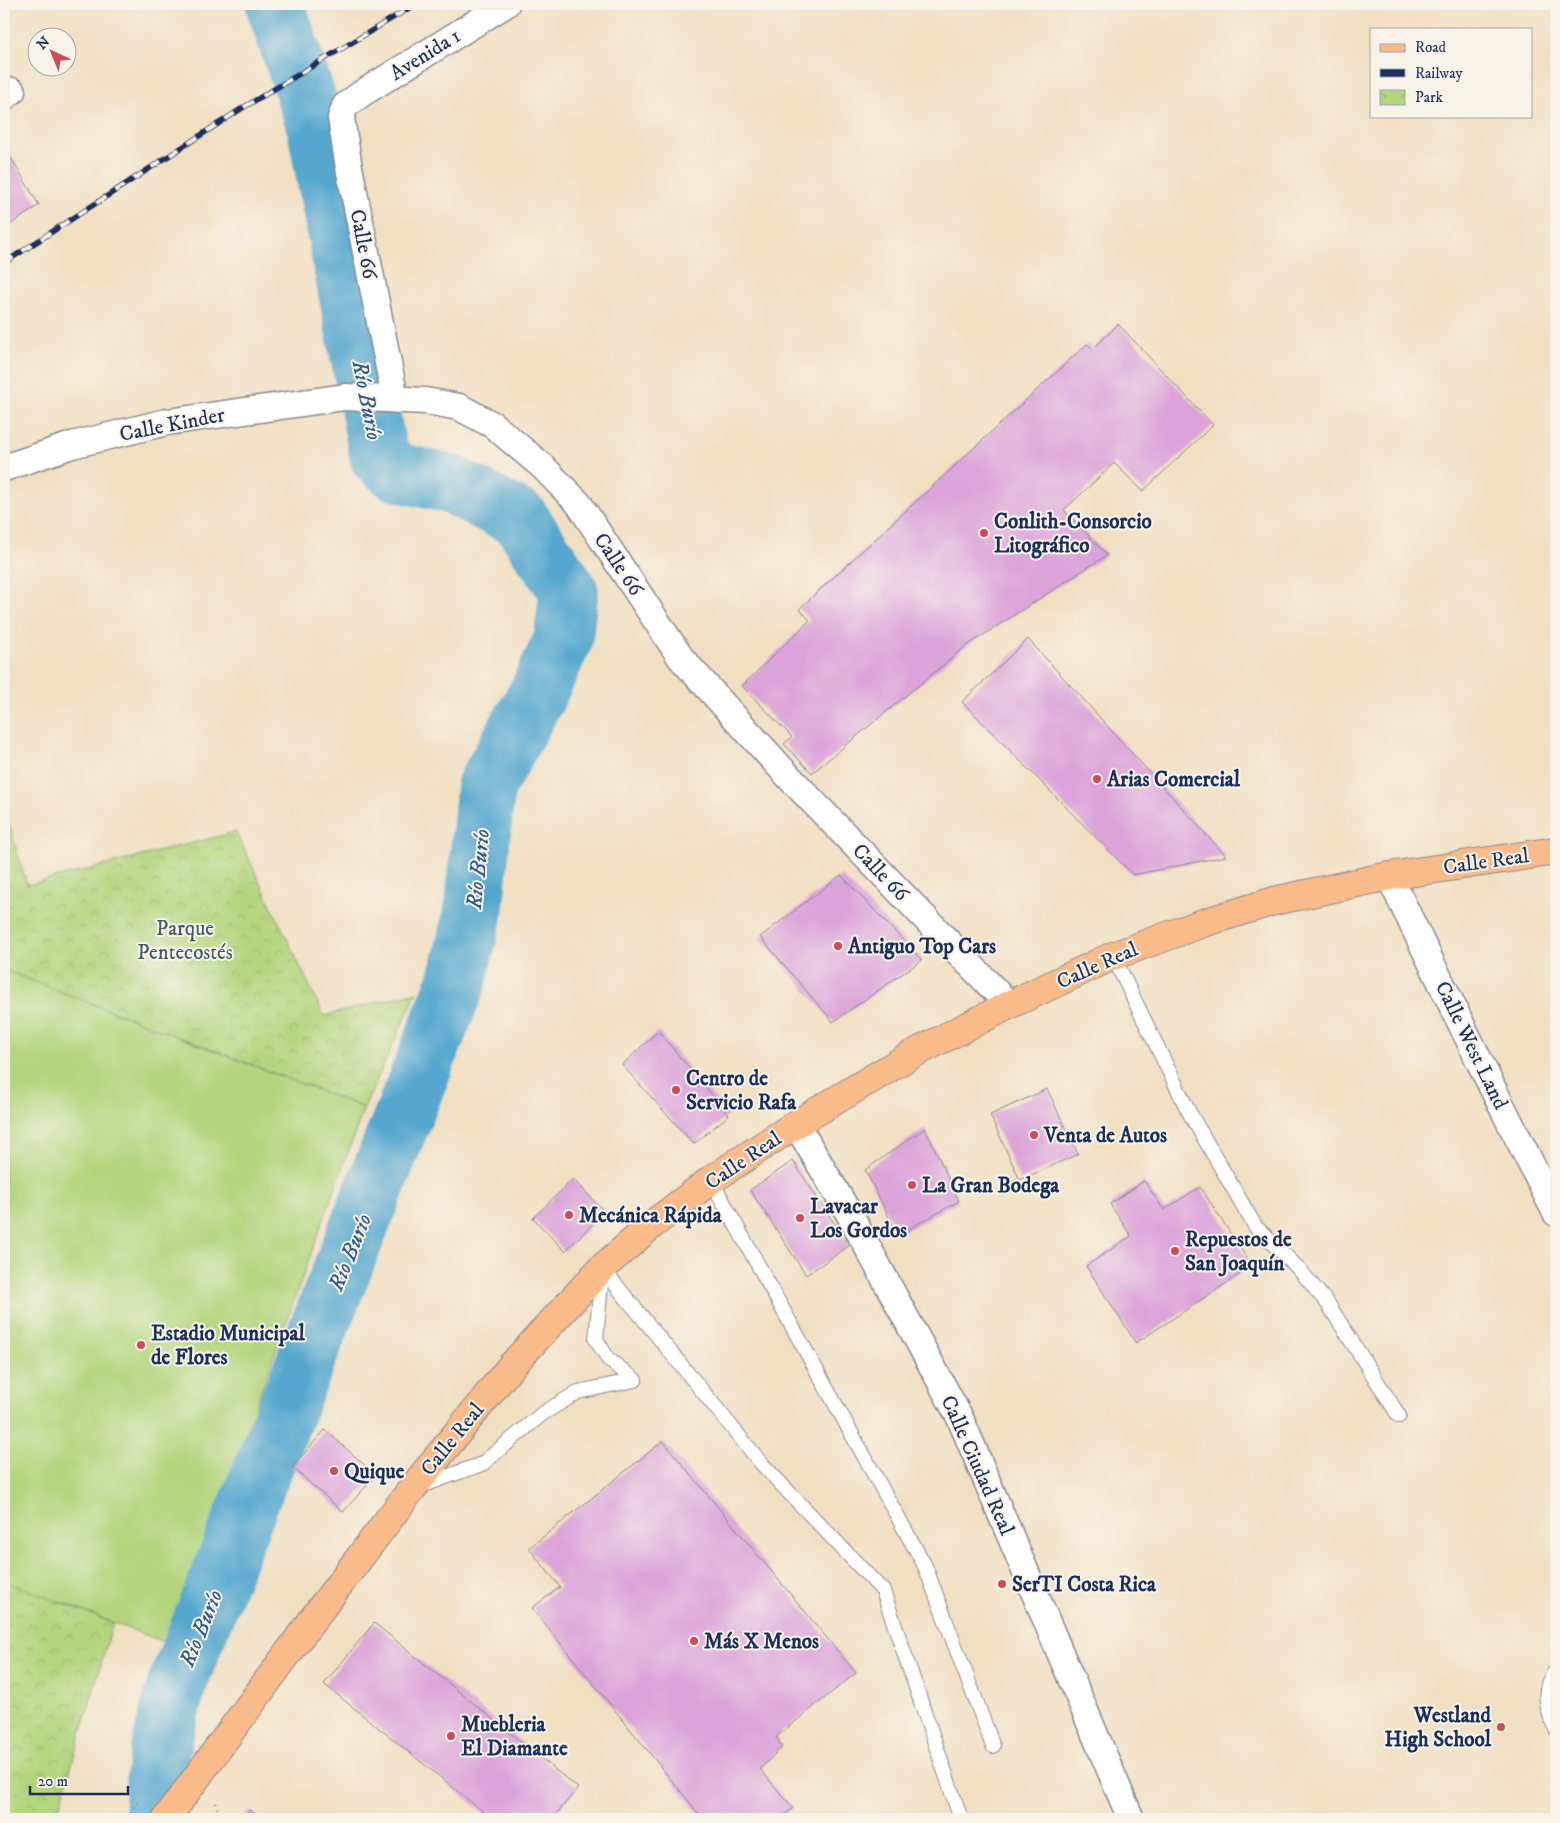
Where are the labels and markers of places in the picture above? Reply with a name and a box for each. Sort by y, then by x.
place label: Conlith-Consorcio Litográfico [994,509,1152,559]
marker: Conlith-Consorcio Litográfico [978,527,990,539]
place label: Arias Comercial [1106,767,1241,793]
marker: Arias Comercial [1091,773,1103,785]
place label: Antiguo Top Cars [847,934,996,960]
marker: Antiguo Top Cars [832,940,844,952]
place label: Centro de Servicio Rafa [686,1066,797,1116]
marker: Centro de Servicio Rafa [670,1084,682,1096]
place label: Venta de Autos [1043,1123,1167,1149]
marker: Venta de Autos [1028,1129,1040,1141]
place label: La Gran Bodega [922,1173,1060,1199]
marker: La Gran Bodega [906,1179,918,1191]
place label: Lavacar Los Gordos [810,1194,907,1244]
place label: Mecánica Rápida [579,1203,723,1229]
marker: Mecánica Rápida [563,1209,575,1221]
marker: Lavacar Los Gordos [794,1212,806,1224]
place label: Repuestos de San Joaquín [1185,1227,1292,1277]
marker: Repuestos de San Joaquín [1169,1245,1181,1257]
place label: Estadio Municipal de Flores [151,1321,305,1371]
marker: Estadio Municipal de Flores [135,1339,147,1351]
place label: Quique [344,1459,405,1485]
marker: Quique [328,1465,340,1477]
place label: SerTI Costa Rica [1012,1572,1157,1598]
marker: SerTI Costa Rica [996,1578,1008,1590]
place label: Más X Menos [704,1629,819,1655]
marker: Más X Menos [688,1635,700,1647]
place label: Westland High School [1385,1703,1492,1753]
place label: Muebleria El Diamante [461,1712,568,1762]
marker: Westland High School [1495,1721,1507,1733]
marker: Muebleria El Diamante [445,1730,457,1742]

